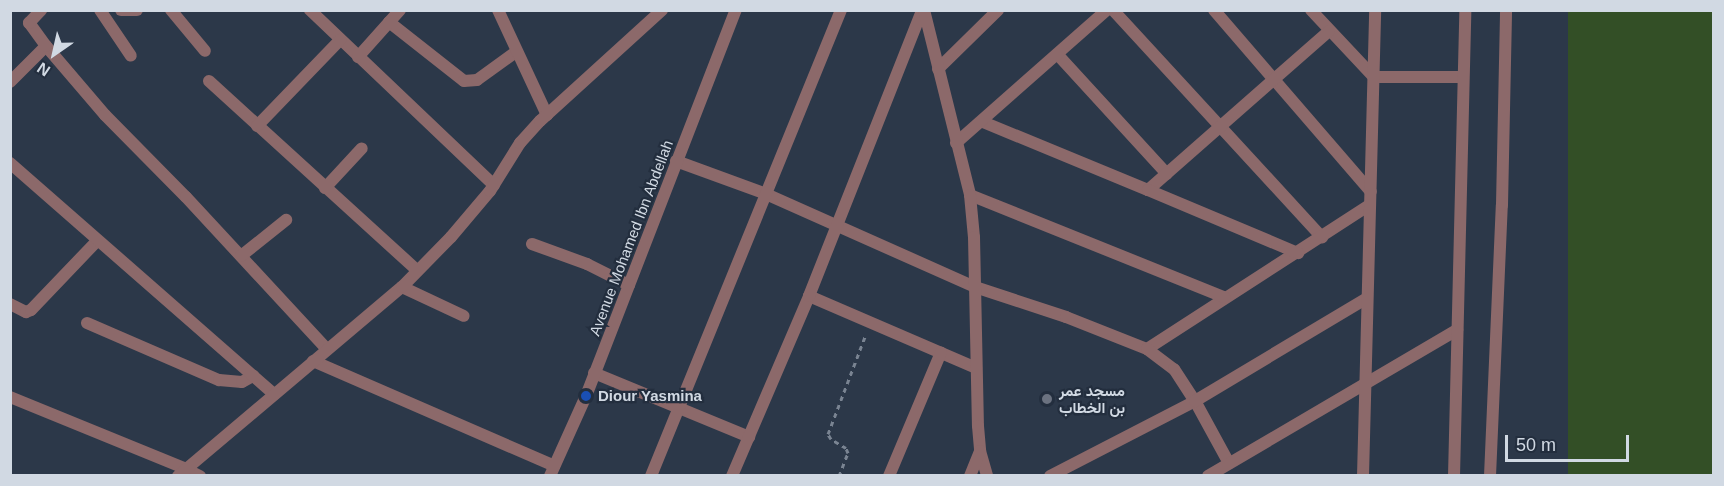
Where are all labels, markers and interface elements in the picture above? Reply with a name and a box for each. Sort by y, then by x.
north arrow [24,24,84,84]
text: N [34,59,53,80]
street label: Avenue Mohamed Ibn Abdellah [585,137,677,339]
place label: مسجد عمر بن الخطاب [1059,381,1125,416]
place label: Diour Yasmina [598,387,702,405]
marker: Diour Yasmina [579,389,593,403]
marker: مسجد عمر بن الخطاب [1040,392,1054,406]
scale bar [1508,423,1632,461]
text: 50 m [1516,435,1556,455]

